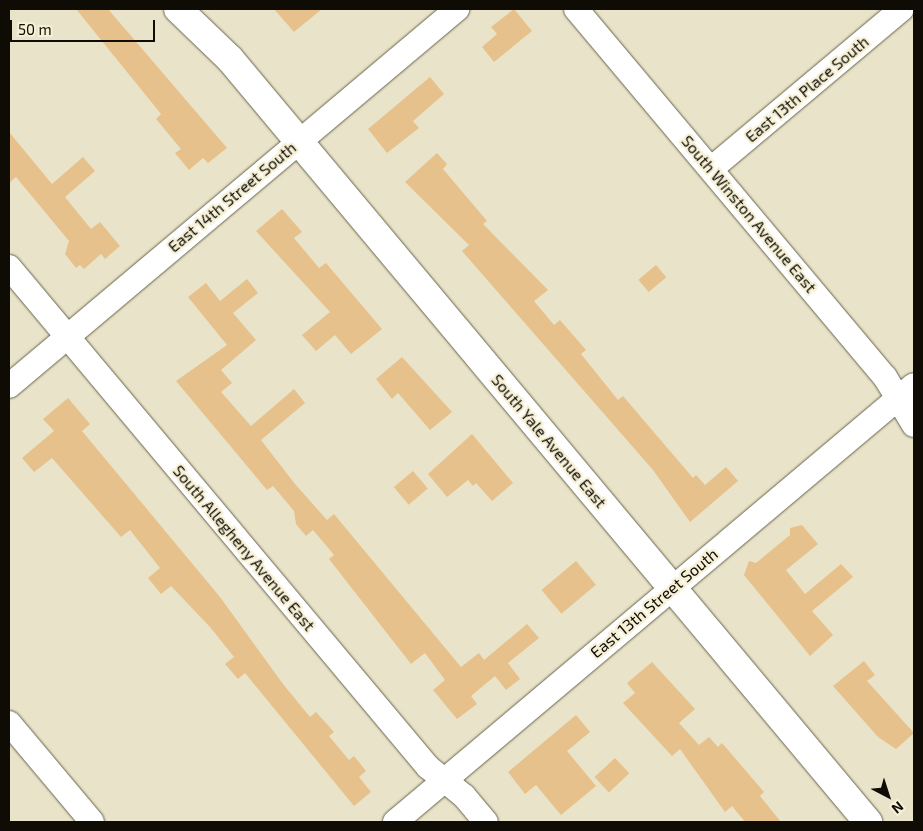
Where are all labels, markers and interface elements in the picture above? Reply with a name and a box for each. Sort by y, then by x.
scale bar [12,10,158,42]
text: 50 m [18,20,52,38]
street label: East 13th Place South [741,32,873,146]
street label: South Winston Avenue East [677,131,821,297]
street label: East 14th Street South [164,138,300,256]
street label: South Yale Avenue East [487,370,611,512]
street label: South Allegheny Avenue East [169,461,319,635]
street label: East 13th Street South [586,544,722,662]
north arrow [863,771,913,821]
text: N [889,798,907,818]

